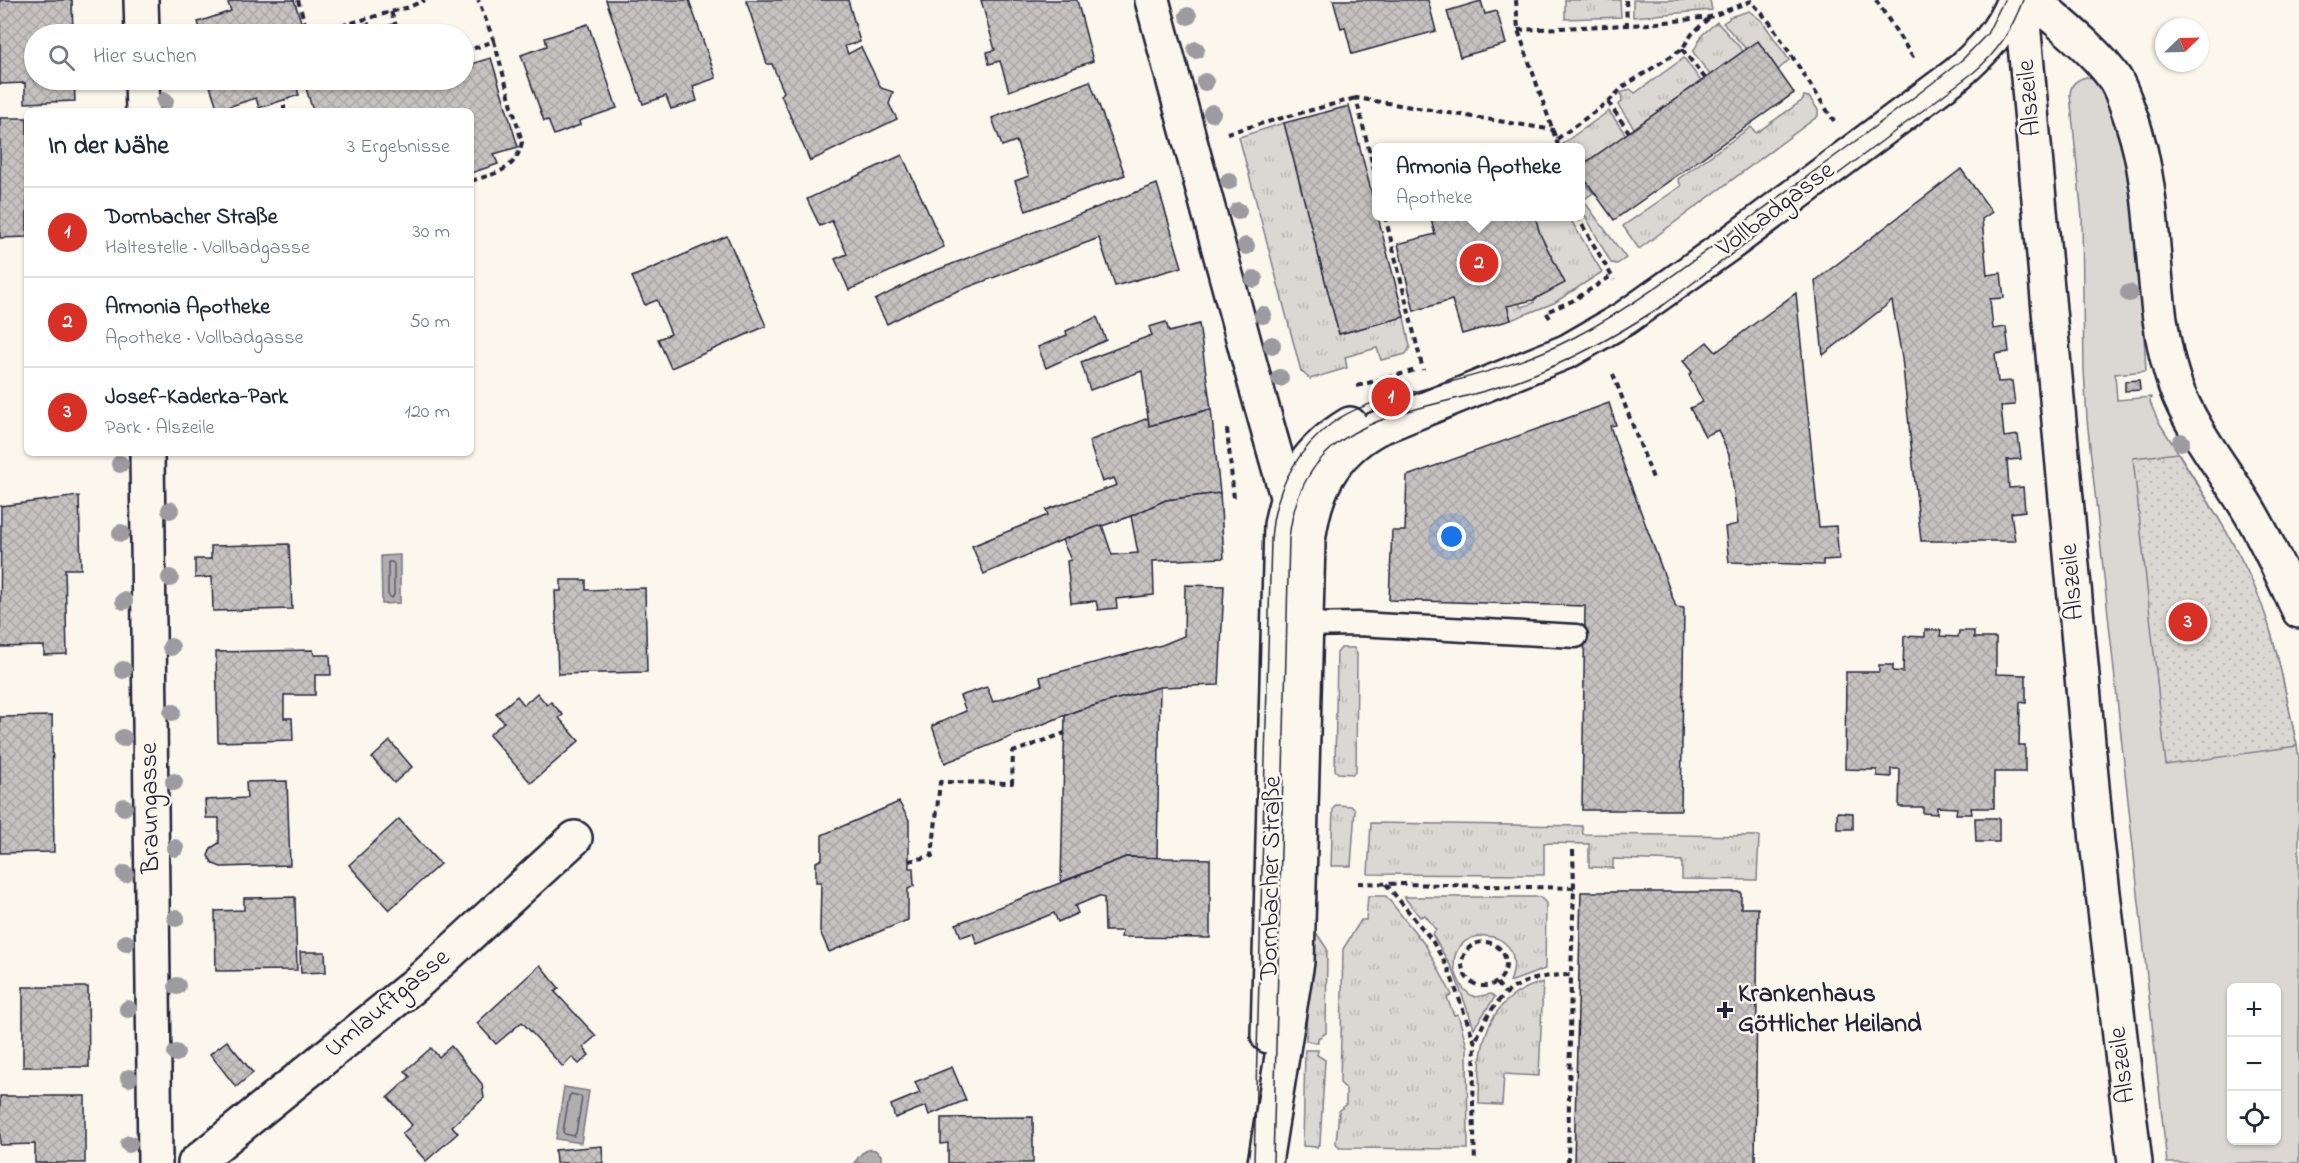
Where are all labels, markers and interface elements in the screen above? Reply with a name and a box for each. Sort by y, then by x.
north arrow [2155,18,2209,72]
search box [24,24,474,90]
icon: search [45,41,78,74]
text: Hier suchen [93,41,197,73]
street label: Alszeile [2008,58,2052,138]
text: In der Nähe [48,128,169,166]
text: 3 Ergebnisse [347,133,450,162]
popup [1372,143,1585,221]
text: Armonia Apotheke [1396,152,1561,184]
street label: Vollbadgasse [1708,153,1844,268]
text: Apotheke [1396,184,1472,213]
text: Dornbacher Straße [105,202,278,234]
text: 1 [64,218,71,247]
text: 30 m [413,218,450,247]
text: Haltestelle · Vollbadgasse [105,234,310,263]
pin: 2 [1460,240,1498,286]
text: Armonia Apotheke [105,292,270,324]
text: 2 [63,308,72,337]
text: 50 m [409,308,450,337]
text: Apotheke · Vollbadgasse [105,324,303,353]
pin: 1 [1372,374,1410,420]
text: Josef-Kaderka-Park [105,382,288,414]
text: 3 [63,398,72,427]
text: 120 m [405,398,450,427]
text: Park · Alszeile [105,414,215,443]
your location [1437,522,1466,551]
street label: Alszeile [2051,542,2095,622]
pin: 3 [2168,600,2208,644]
street label: Braungasse [131,742,171,875]
street label: Dornbacher Straße [1251,775,1293,981]
street label: Umlauftgasse [317,940,459,1068]
place label: Krankenhaus Göttlicher Heiland [1738,976,1922,1044]
map controls [2227,983,2281,1145]
button: + [2227,983,2281,1037]
marker: Krankenhaus Göttlicher Heiland [1716,1001,1734,1019]
street label: Alszeile [2099,1024,2147,1105]
button: − [2227,1037,2281,1091]
button: locate [2227,1091,2281,1145]

